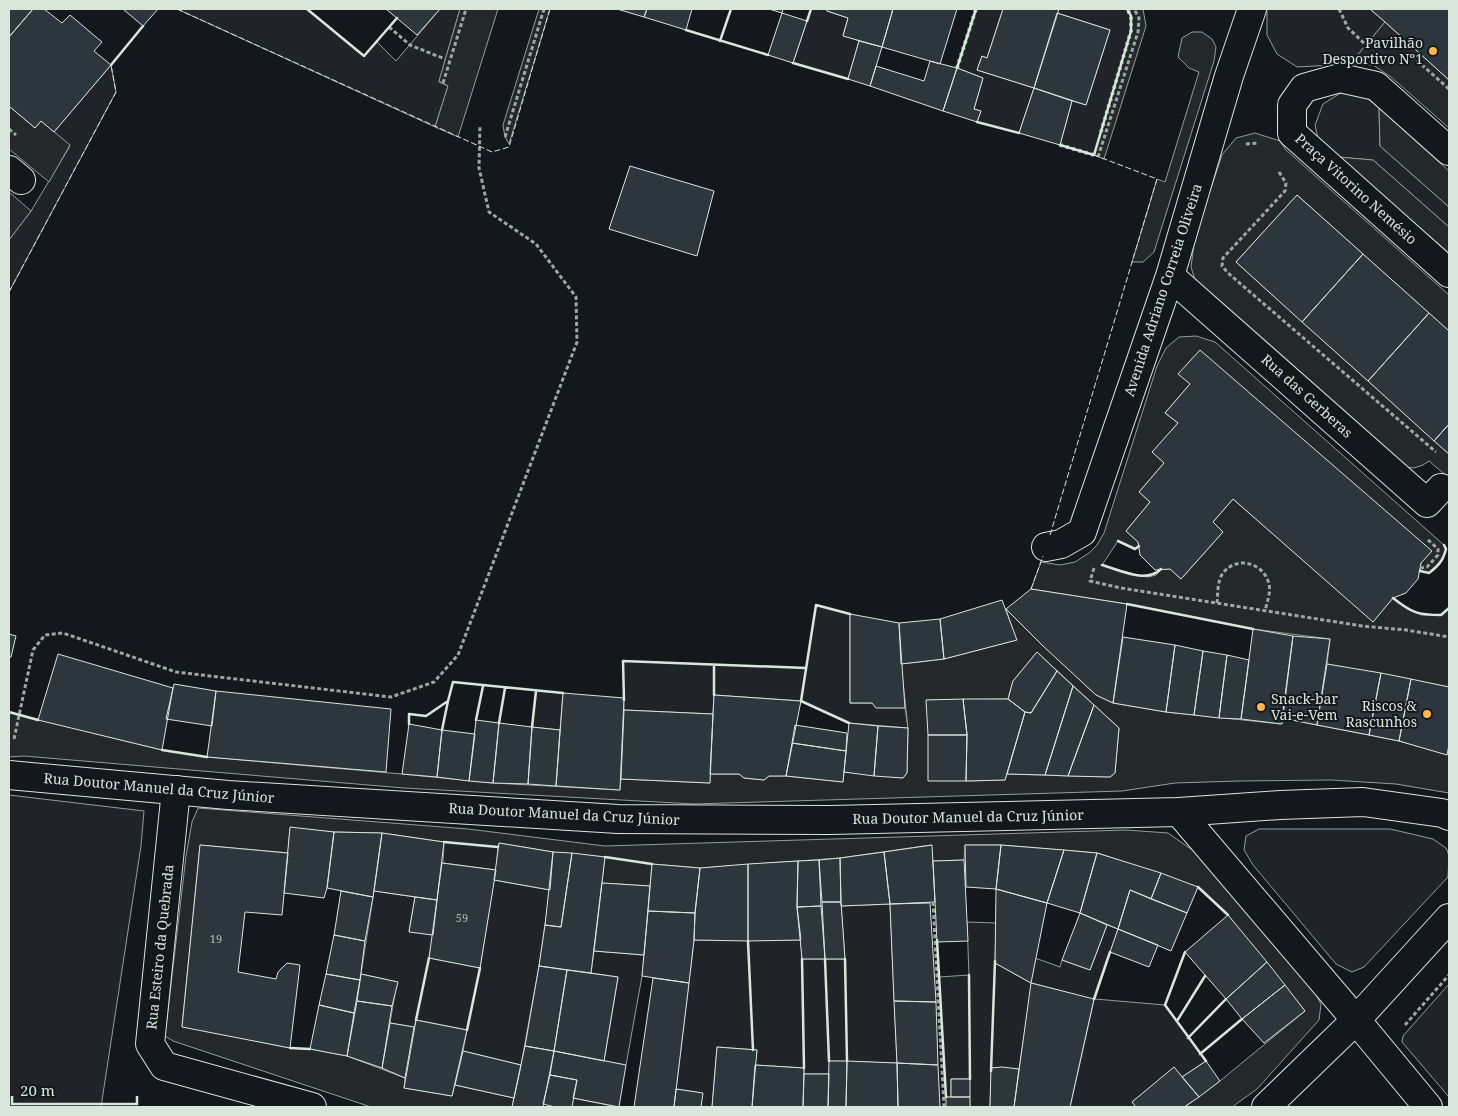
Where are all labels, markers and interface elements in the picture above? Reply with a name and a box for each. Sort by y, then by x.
place label: Pavilhão Desportivo Nº1 [1322,33,1423,68]
marker: Pavilhão Desportivo Nº1 [1427,45,1439,57]
street label: Praça Vitorino Nemésio [1291,129,1421,248]
street label: Avenida Adriano Correia Oliveira [1119,181,1206,399]
street label: Rua das Gerberas [1258,350,1357,442]
place label: Snack-bar Vai-e-Vem [1271,689,1338,724]
place label: Riscos & Rascunhos [1346,696,1418,731]
marker: Snack-bar Vai-e-Vem [1255,701,1267,713]
marker: Riscos & Rascunhos [1421,708,1433,720]
street label: Rua Doutor Manuel da Cruz Júnior [43,768,276,807]
street label: Rua Doutor Manuel da Cruz Júnior [448,798,680,829]
street label: Rua Doutor Manuel da Cruz Júnior [852,805,1084,828]
street label: Rua Esteiro da Quebrada [141,863,178,1030]
house number: 59 [456,910,468,925]
house number: 19 [210,931,222,946]
scale bar [12,1074,138,1106]
text: 20 m [20,1080,55,1100]

